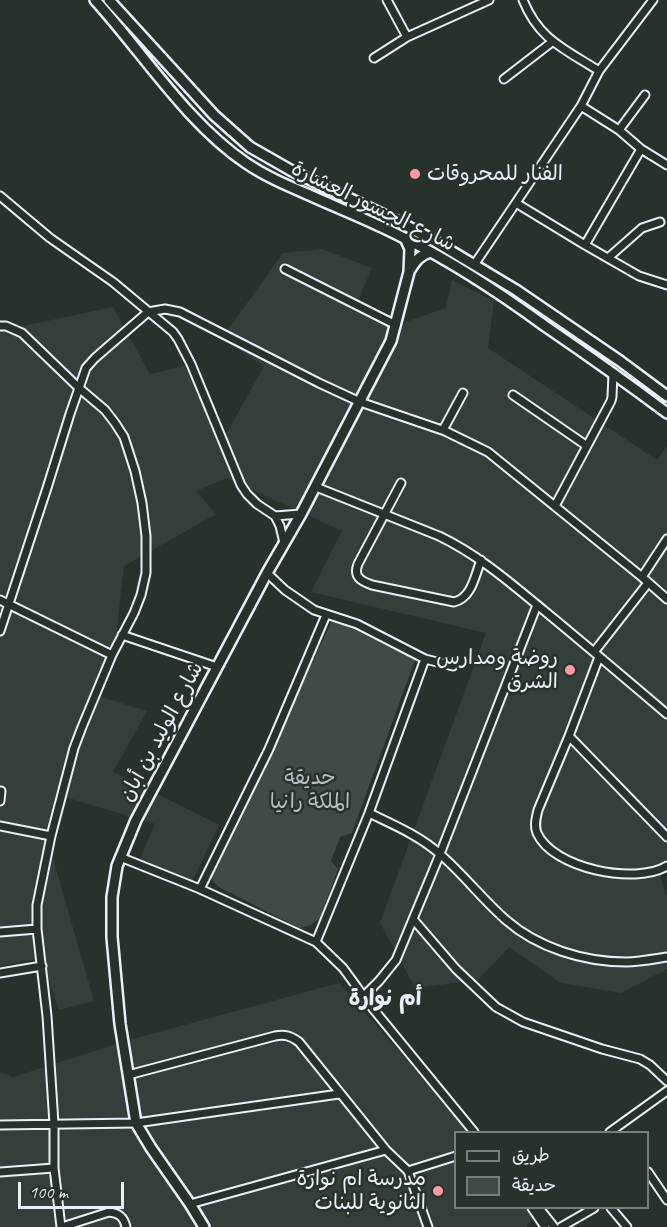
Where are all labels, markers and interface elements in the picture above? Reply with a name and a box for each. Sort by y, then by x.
street label: شارع الجسور العشارة [287,156,459,258]
place label: الفنار للمحروقات [427,161,563,187]
marker: الفنار للمحروقات [408,167,422,181]
place label: روضة ومدارس الشرق [436,645,558,695]
street label: شارع الوليد بن أبان [115,658,209,806]
marker: روضة ومدارس الشرق [563,663,577,677]
park label: حديقة الملكة رانيا [270,765,350,815]
district label: أم نوارة [349,986,421,1012]
legend [454,1131,649,1209]
text: طريق [512,1144,550,1166]
place label: مدرسة ام نوارة الثانوية للبنات [296,1166,426,1216]
scale bar [21,1170,128,1208]
text: حديقة [512,1174,556,1196]
text: 100 m [29,1181,68,1203]
marker: مدرسة ام نوارة الثانوية للبنات [431,1184,445,1198]

